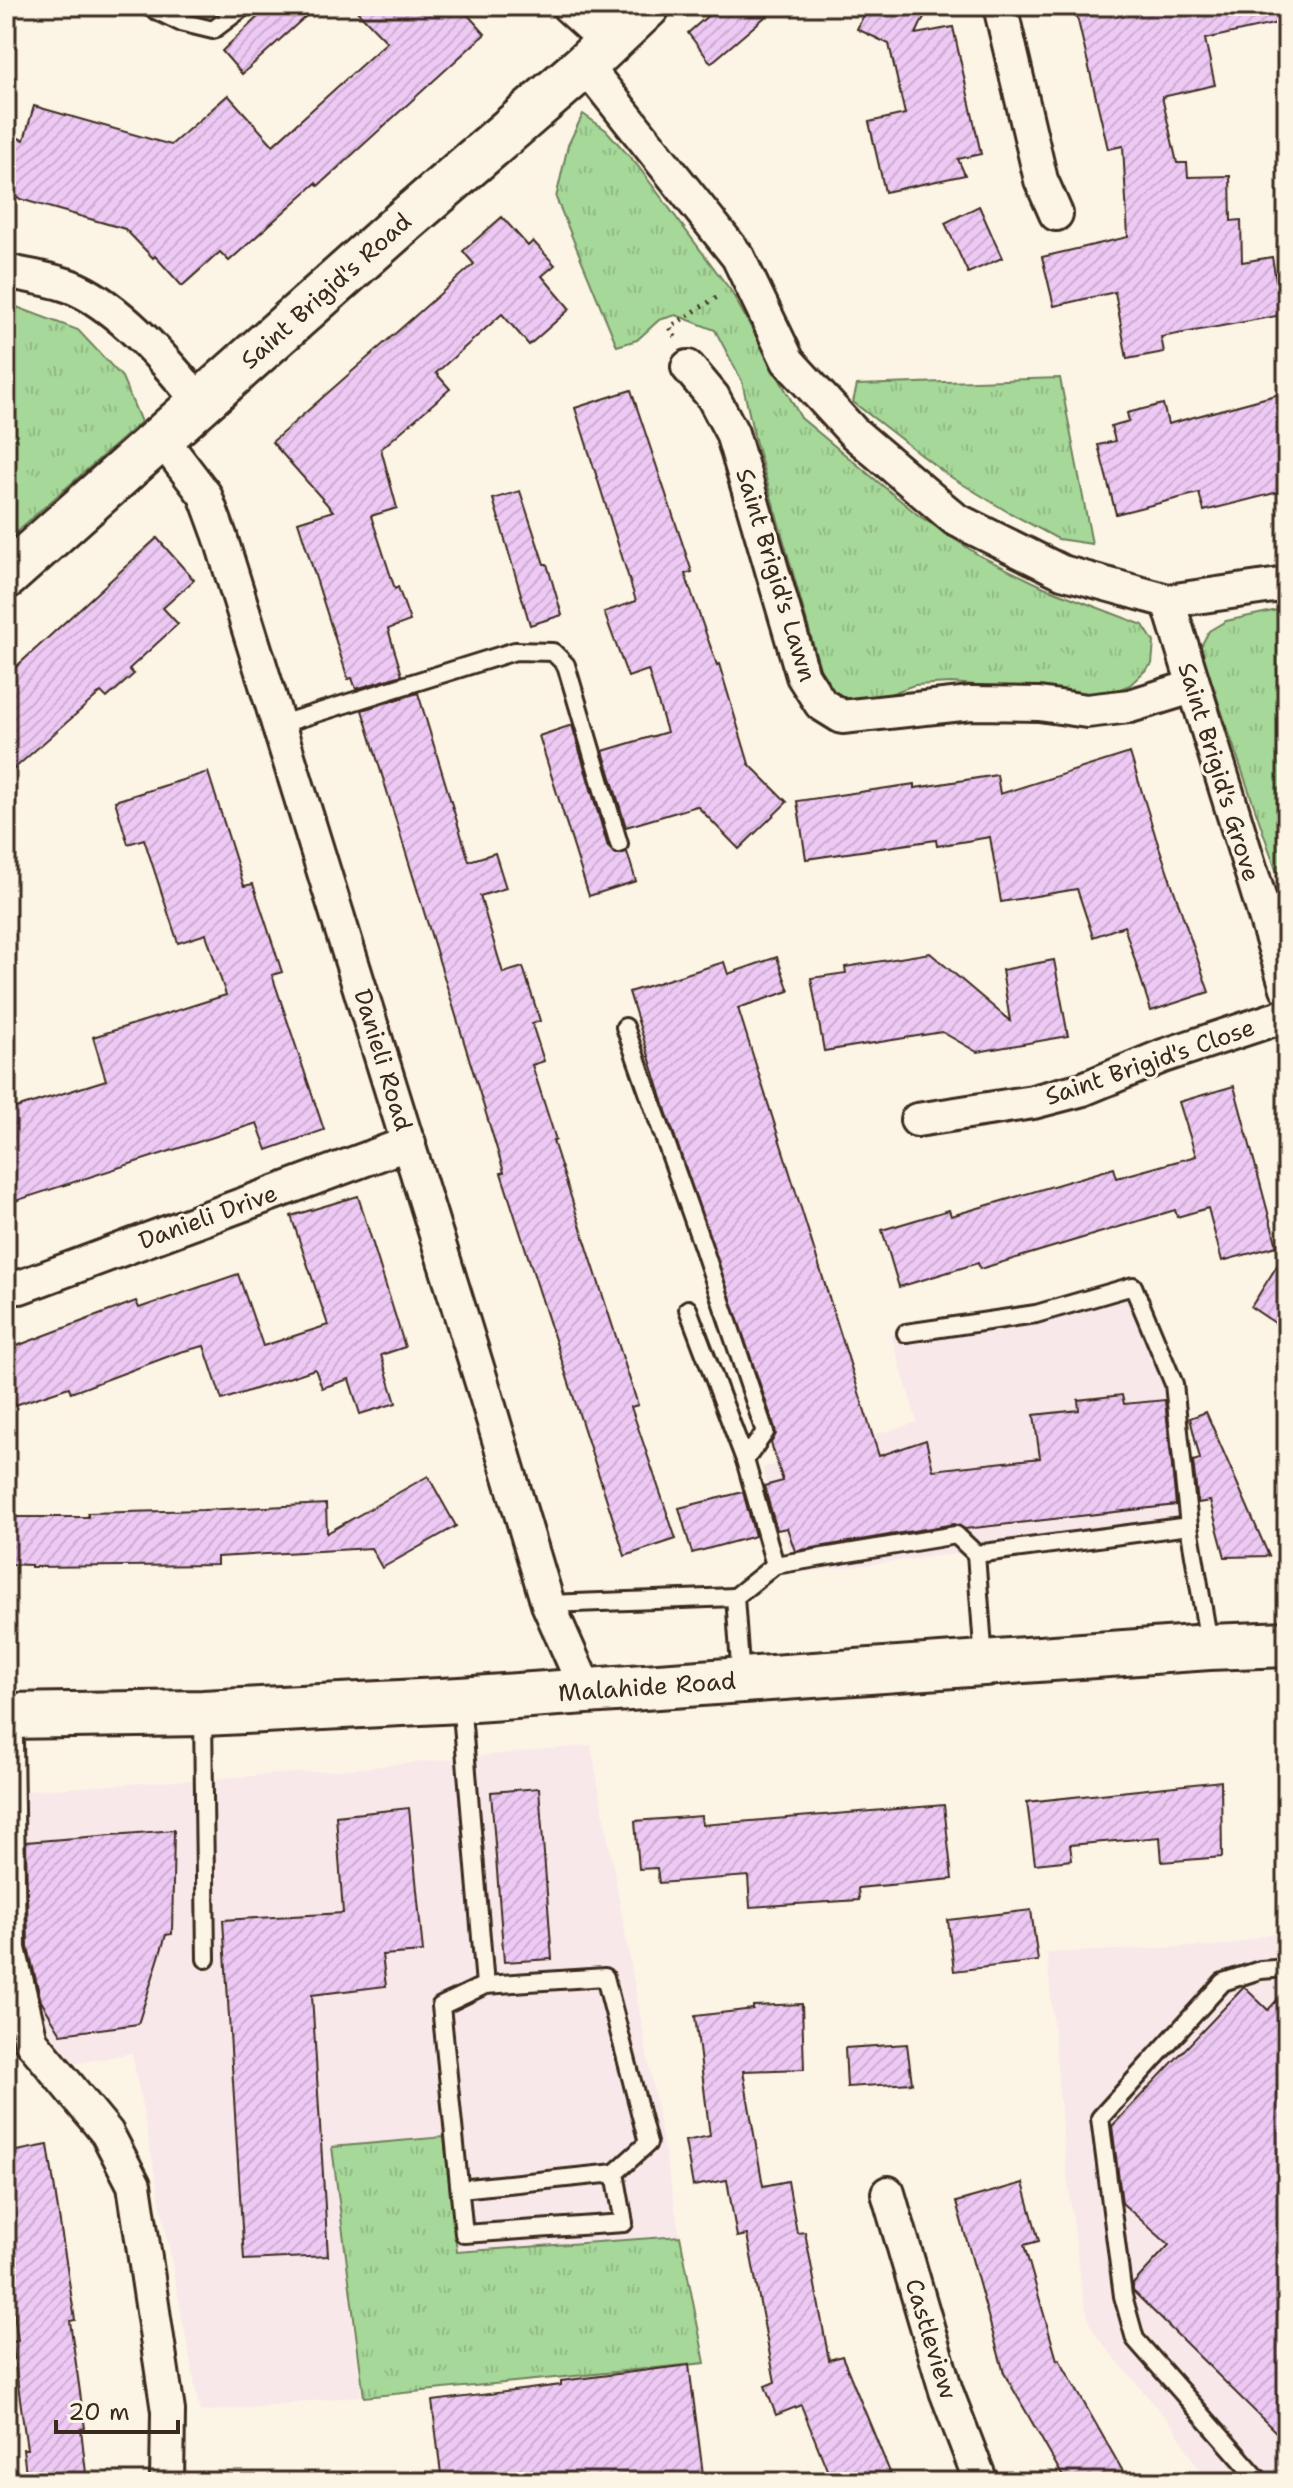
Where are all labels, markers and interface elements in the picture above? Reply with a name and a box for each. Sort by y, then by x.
street label: Saint Brigid's Road [234,206,418,376]
street label: Saint Brigid's Lawn [728,464,824,686]
street label: Saint Brigid's Grove [1170,659,1268,885]
street label: Danieli Road [346,985,420,1135]
street label: Saint Brigid's Close [1041,1011,1259,1113]
street label: Danieli Drive [134,1177,282,1257]
street label: Malahide Road [557,1665,737,1709]
street label: Castleview [898,2275,965,2403]
scale bar [56,2384,178,2434]
text: 20 m [68,2396,130,2428]

